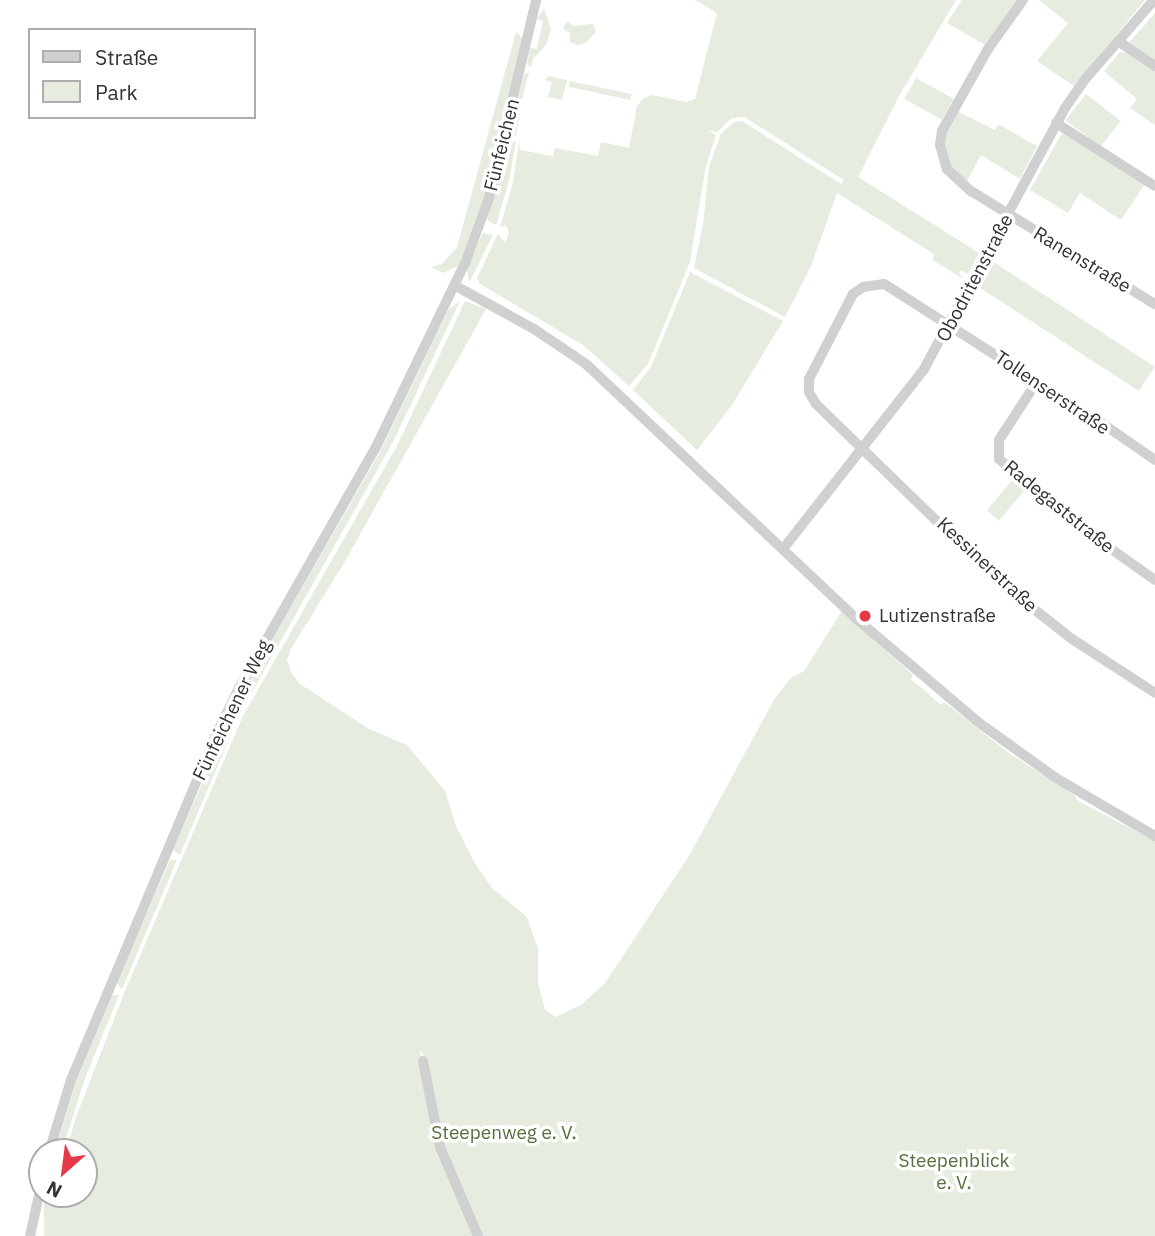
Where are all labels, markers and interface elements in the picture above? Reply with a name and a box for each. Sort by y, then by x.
legend [28,28,256,119]
text: Straße [95,43,158,71]
text: Park [95,78,138,106]
street label: Fünfeichen [480,96,524,194]
street label: Obodritenstraße [932,210,1018,346]
street label: Ranenstraße [1029,222,1135,298]
street label: Tollenserstraße [990,346,1114,440]
street label: Radegaststraße [999,456,1119,558]
street label: Kessinerstraße [932,513,1042,617]
place label: Lutizenstraße [879,605,996,627]
marker: Lutizenstraße [857,608,873,624]
street label: Fünfeichener Weg [188,636,276,784]
park label: Steepenweg e. V. [431,1122,577,1144]
north arrow [28,1138,98,1208]
park label: Steepenblick e. V. [898,1150,1010,1194]
text: N [42,1176,66,1204]

